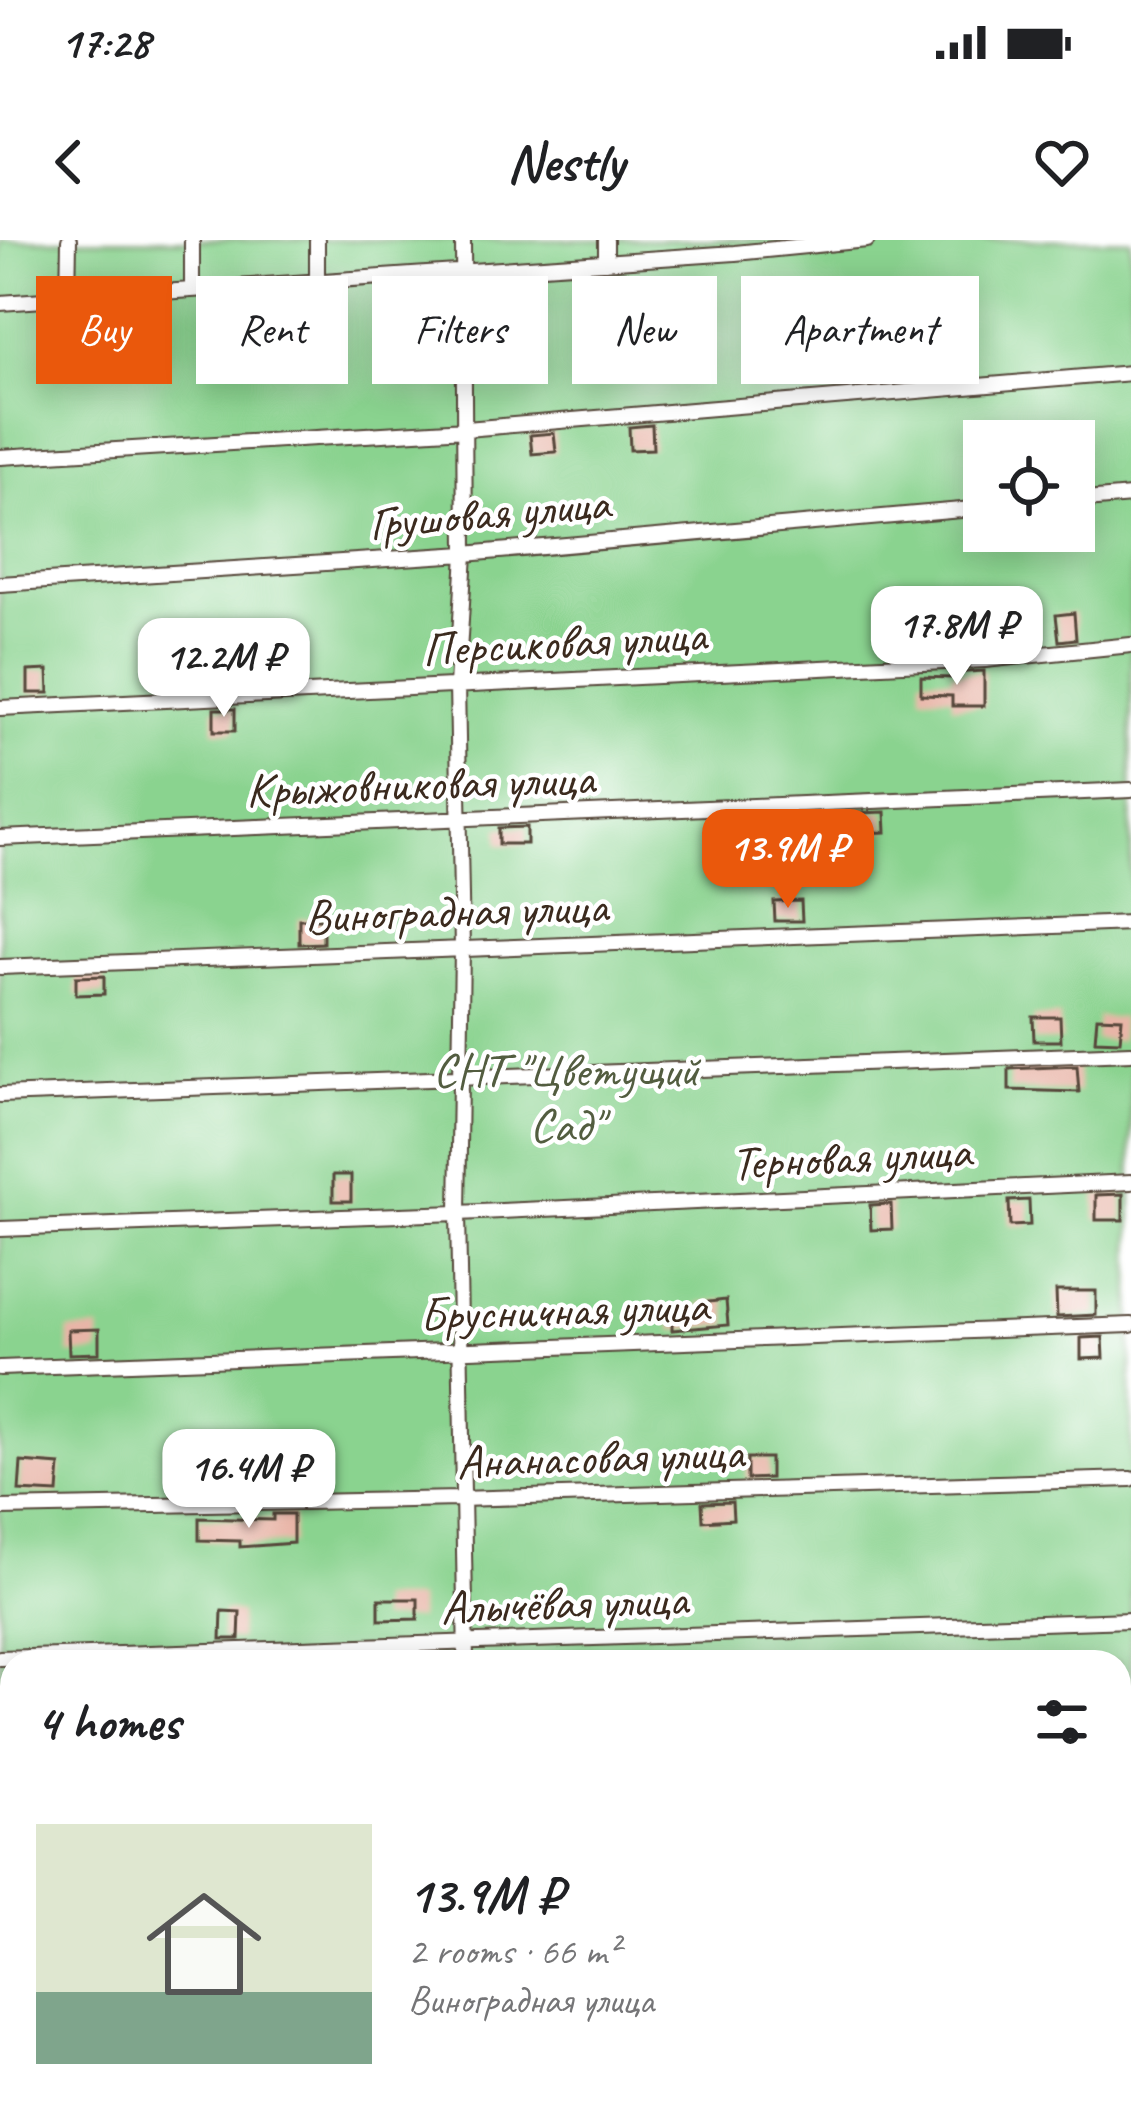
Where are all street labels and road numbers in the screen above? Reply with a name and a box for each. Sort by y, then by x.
street label: Грушовая улица [366,472,615,553]
street label: Персиковая улица [421,604,710,679]
street label: Крыжовниковая улица [245,748,598,820]
street label: Виноградная улица [304,876,611,946]
street label: Терновая улица [730,1121,975,1193]
street label: Брусничная улица [419,1275,713,1345]
street label: Ананасовая улица [456,1422,747,1492]
street label: Алычёвая улица [440,1569,691,1637]

